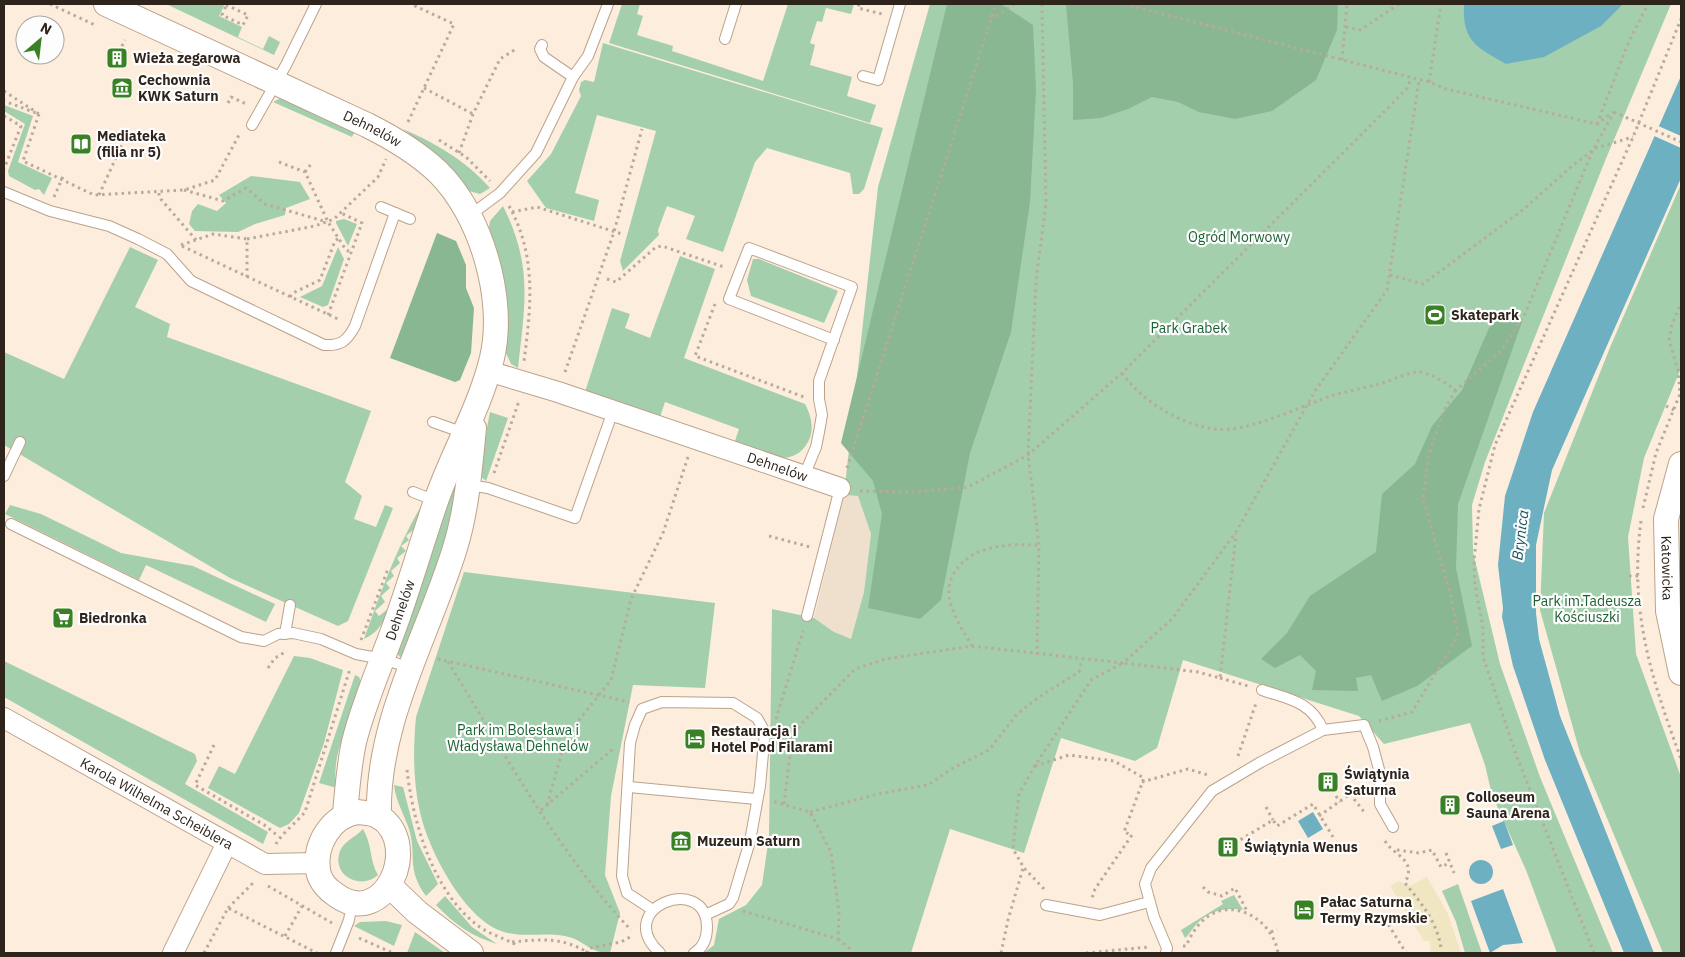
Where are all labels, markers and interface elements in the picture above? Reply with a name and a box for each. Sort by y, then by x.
north arrow [15,15,65,65]
text: N [37,18,55,39]
building icon: Wieża zegarowa [105,46,129,70]
place label: Wieża zegarowa [133,49,240,67]
place label: Cechownia KWK Saturn [138,71,219,105]
museum icon: Cechownia KWK Saturn [110,76,134,100]
street label: Dehnelów [340,106,405,151]
place label: Mediateka (filia nr 5) [97,127,166,161]
library icon: Mediateka (filia nr 5) [69,132,93,156]
park label: Ogród Morwowy [1188,228,1290,246]
sports icon: Skatepark [1423,303,1447,327]
place label: Skatepark [1451,306,1520,324]
park label: Park Grabek [1150,319,1228,337]
street label: Dehnelów [745,448,811,485]
water label: Brynica [1507,508,1533,561]
street label: Katowicka [1657,535,1677,601]
street label: Dehnelów [381,577,419,643]
park label: Park im.Tadeusza Kościuszki [1533,592,1642,626]
supermarket icon: Biedronka [51,606,75,630]
place label: Biedronka [79,609,147,627]
park label: Park im Bolesława i Władysława Dehnelów [447,721,589,755]
place label: Restauracja i Hotel Pod Filarami [711,722,833,756]
hotel icon: Restauracja i Hotel Pod Filarami [683,727,707,751]
street label: Karola Wilhelma Scheiblera [77,753,237,854]
place label: Świątynia Saturna [1344,765,1410,799]
building icon: Świątynia Saturna [1316,770,1340,794]
place label: Colloseum Sauna Arena [1466,788,1550,822]
building icon: Colloseum Sauna Arena [1438,793,1462,817]
museum icon: Muzeum Saturn [669,829,693,853]
place label: Muzeum Saturn [697,832,800,850]
building icon: Świątynia Wenus [1216,835,1240,859]
place label: Świątynia Wenus [1244,838,1358,856]
place label: Pałac Saturna Termy Rzymskie [1320,893,1428,927]
hotel icon: Pałac Saturna Termy Rzymskie [1292,898,1316,922]

